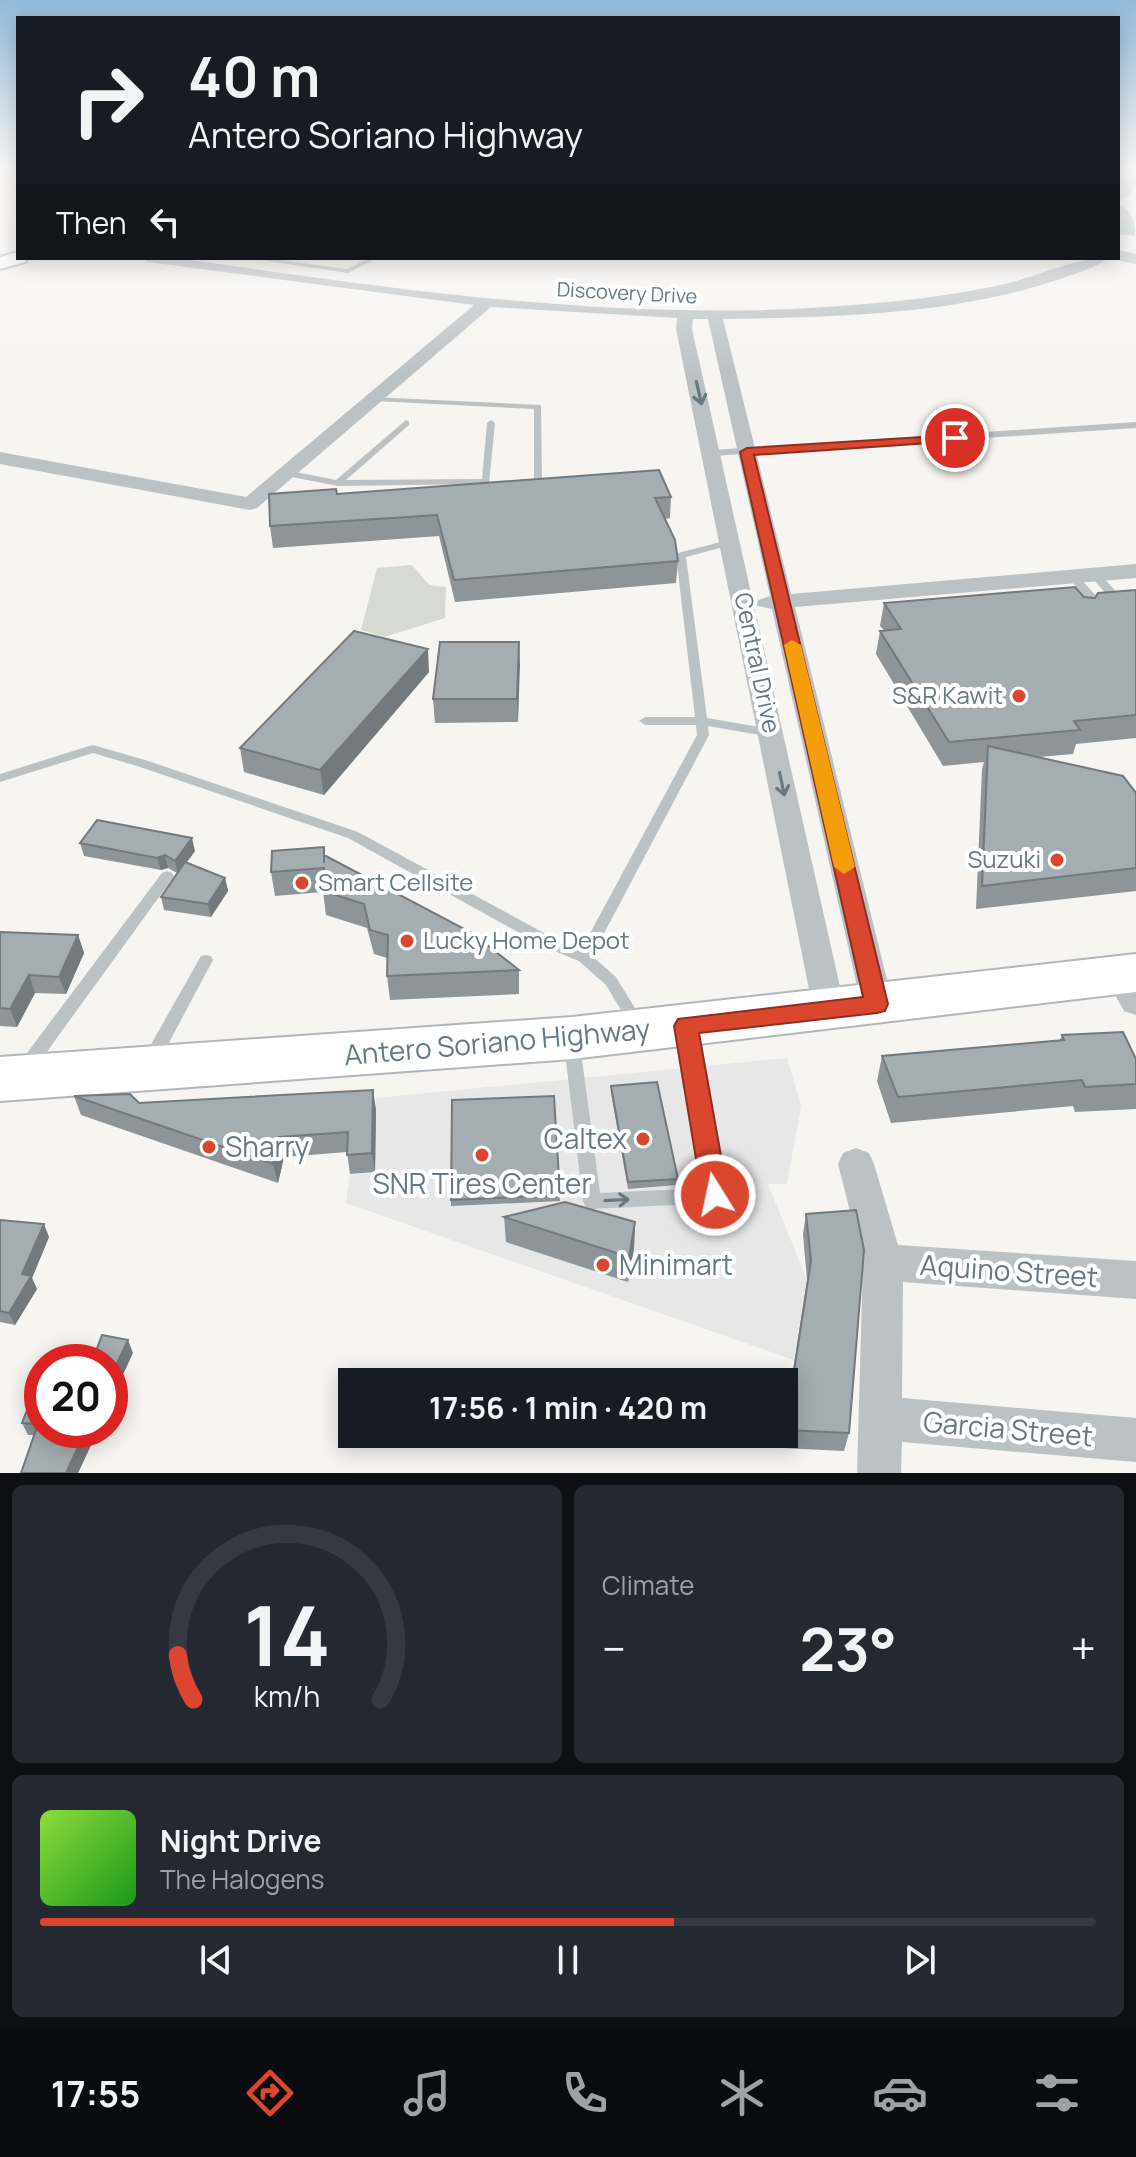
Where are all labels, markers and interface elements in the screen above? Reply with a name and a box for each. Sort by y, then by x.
text: 40 m [188,37,320,114]
icon: right [56,48,160,152]
text: Antero Soriano Highway [188,110,583,159]
icon: left [143,200,187,244]
text: Then [56,202,127,243]
street label: Discovery Drive [556,275,698,310]
one-way arrow [692,379,707,405]
pin [921,404,989,472]
icon: arrive [933,416,977,460]
street label: Central Drive [727,589,789,736]
place label: S&R Kawit [892,678,1003,711]
marker: S&R Kawit [1010,687,1028,705]
one-way arrow [775,771,790,796]
place label: Suzuki [967,842,1041,875]
marker: Suzuki [1048,851,1066,869]
place label: Smart Cellsite [318,865,473,898]
marker: Smart Cellsite [293,874,311,892]
place label: Lucky Home Depot [423,923,630,956]
marker: Lucky Home Depot [398,932,416,950]
street label: Antero Soriano Highway [342,1009,652,1073]
place label: Caltex [544,1119,627,1157]
place label: Sharry [225,1127,309,1165]
marker: Caltex [634,1130,652,1148]
marker: Sharry [200,1138,218,1156]
marker: SNR Tires Center [473,1146,491,1164]
position arrow [673,1153,757,1237]
place label: SNR Tires Center [372,1164,592,1202]
one-way arrow [603,1192,630,1207]
place label: Minimart [619,1245,733,1283]
street label: Aquino Street [919,1245,1099,1295]
marker: Minimart [594,1256,612,1274]
speed limit sign: 20 [24,1344,128,1448]
text: 17:56 · 1 min · 420 m [429,1387,707,1428]
street label: Garcia Street [922,1402,1094,1454]
text: Climate [602,1567,694,1603]
text: 14 [243,1577,331,1691]
text: 23° [799,1607,897,1689]
text: − [602,1618,626,1678]
text: + [1071,1618,1096,1678]
text: km/h [254,1677,320,1716]
text: Night Drive [160,1820,322,1861]
text: The Halogens [160,1861,324,1897]
icon: previous [194,1938,238,1982]
icon: pause [546,1938,590,1982]
icon: next [898,1938,942,1982]
icon: directions [242,2065,298,2121]
icon: music [399,2065,455,2121]
icon: phone [557,2065,613,2121]
icon: climate [714,2065,770,2121]
icon: car [872,2065,928,2121]
icon: filters [1029,2065,1085,2121]
text: 17:55 [51,2069,140,2118]

